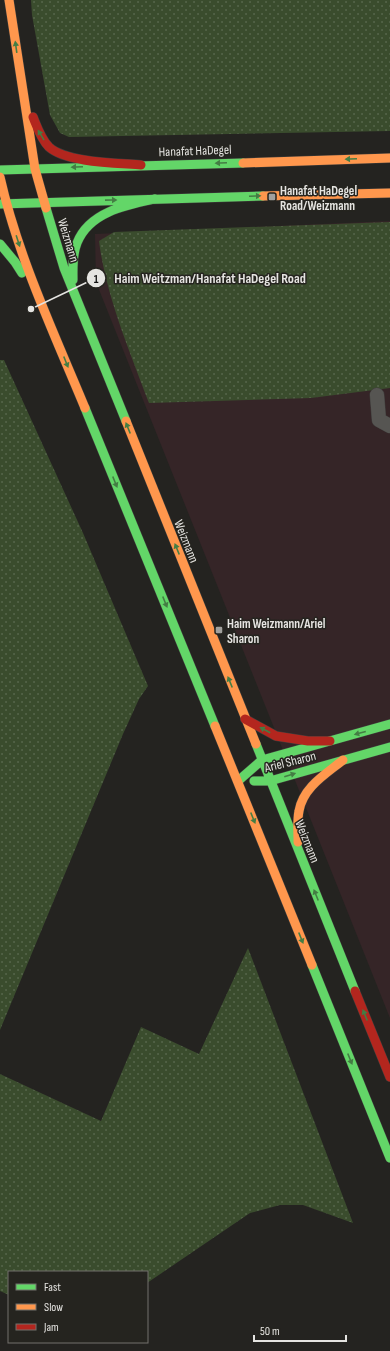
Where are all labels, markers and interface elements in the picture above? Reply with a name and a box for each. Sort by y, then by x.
one-way arrow [13,41,19,53]
one-way arrow [38,129,45,141]
street label: Hanafat HaDegel [158,142,232,160]
one-way arrow [344,156,357,162]
one-way arrow [215,159,227,166]
one-way arrow [71,164,83,171]
place label: Hanafat HaDegel Road/Weizmann [280,183,357,214]
marker: Hanafat HaDegel Road/Weizmann [267,192,277,202]
one-way arrow [249,193,262,199]
one-way arrow [105,197,118,203]
street label: Weizmann [54,216,82,264]
one-way arrow [15,235,21,247]
callout: Haim Weitzman/Hanafat HaDegel Road [86,265,314,291]
text: Haim Weitzman/Hanafat HaDegel Road [114,270,306,287]
text: 1 [94,272,99,287]
one-way arrow [63,356,69,367]
one-way arrow [125,423,131,434]
one-way arrow [113,477,119,489]
street label: Weizmann [170,517,202,565]
one-way arrow [173,542,179,554]
one-way arrow [162,597,168,609]
place label: Haim Weizmann/Ariel Sharon [227,616,326,647]
marker: Haim Weizmann/Ariel Sharon [214,625,224,635]
one-way arrow [227,676,233,688]
one-way arrow [259,727,271,733]
one-way arrow [354,730,366,736]
street label: Ariel Sharon [262,748,318,776]
one-way arrow [285,772,297,778]
one-way arrow [250,812,256,824]
street label: Weizmann [291,817,323,865]
one-way arrow [312,888,318,900]
one-way arrow [299,933,305,945]
one-way arrow [361,1009,367,1021]
one-way arrow [348,1053,354,1065]
legend [8,1271,148,1343]
text: Fast [44,1280,61,1295]
text: Slow [44,1300,63,1315]
scale bar [254,1317,346,1343]
text: Jam [43,1320,59,1335]
text: 50 m [260,1324,280,1339]

